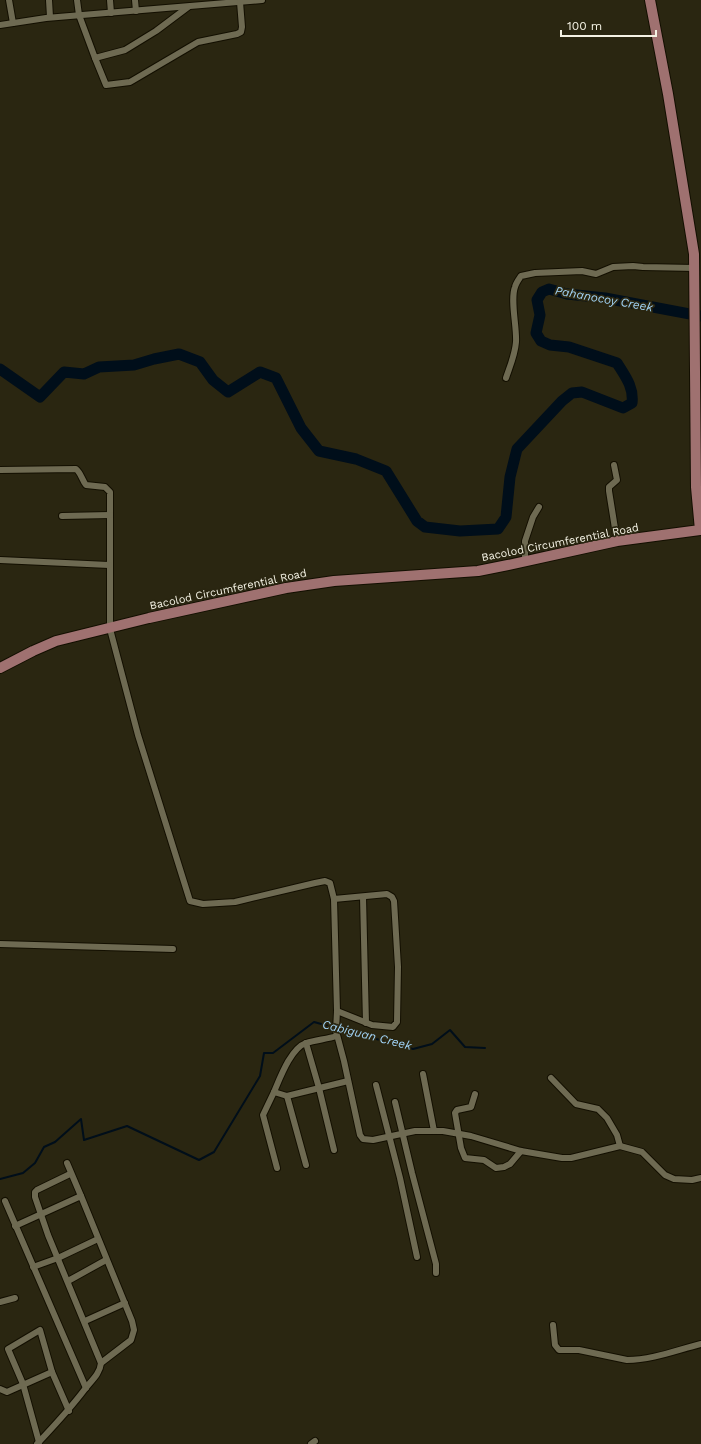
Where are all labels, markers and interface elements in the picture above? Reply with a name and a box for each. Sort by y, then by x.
scale bar [561,12,656,38]
text: 100 m [567,19,602,33]
water label: Pahanocoy Creek [554,283,655,315]
street label: Bacolod Circumferential Road [480,521,640,564]
street label: Bacolod Circumferential Road [148,566,308,612]
water label: Cabiguan Creek [321,1017,414,1053]

